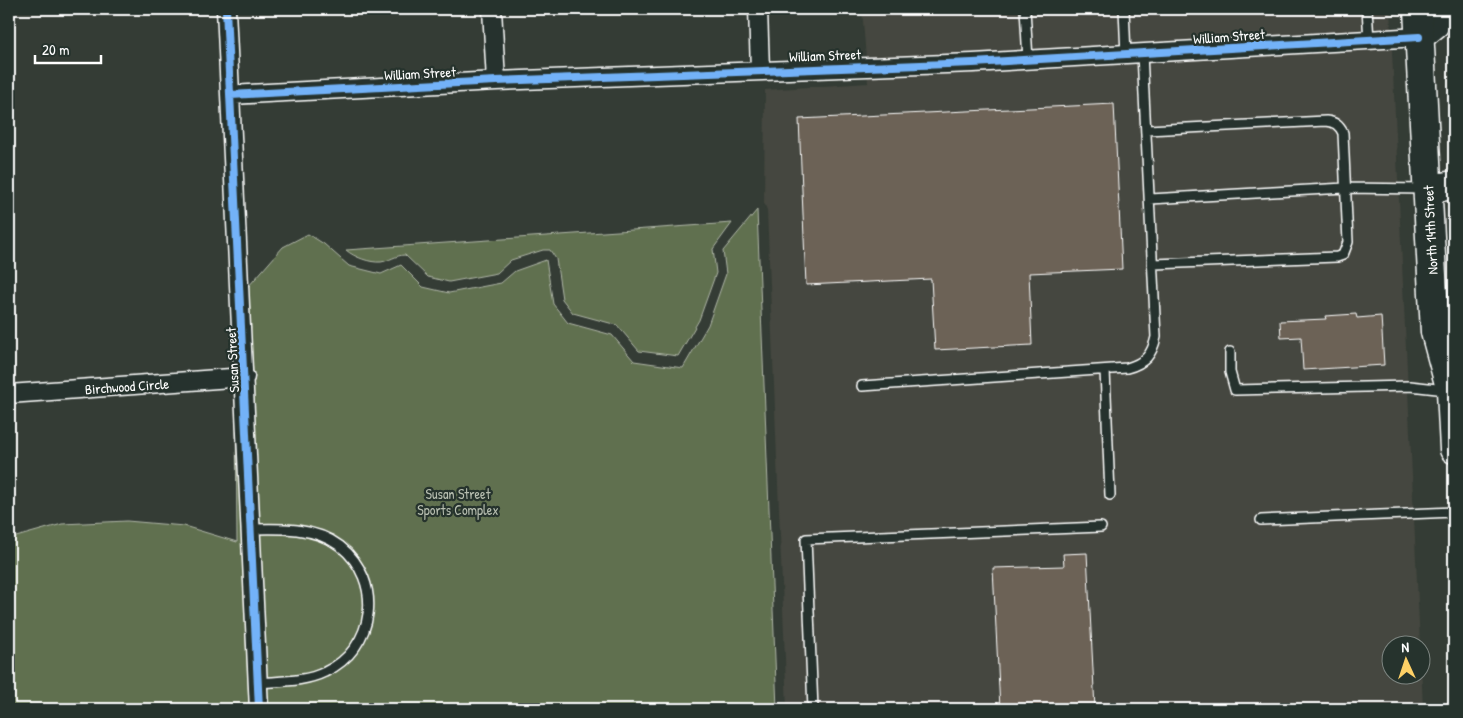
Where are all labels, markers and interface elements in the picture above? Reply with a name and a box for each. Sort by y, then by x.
street label: William Street [1193,24,1266,48]
scale bar [35,32,101,64]
text: 20 m [42,39,69,60]
street label: William Street [789,44,861,66]
street label: William Street [384,62,457,84]
street label: North 14th Street [1418,185,1442,275]
street label: Susan Street [221,327,243,393]
street label: Birchwood Circle [84,374,170,398]
park label: Susan Street Sports Complex [417,484,499,520]
north arrow [1380,636,1430,686]
text: N [1401,637,1410,656]

